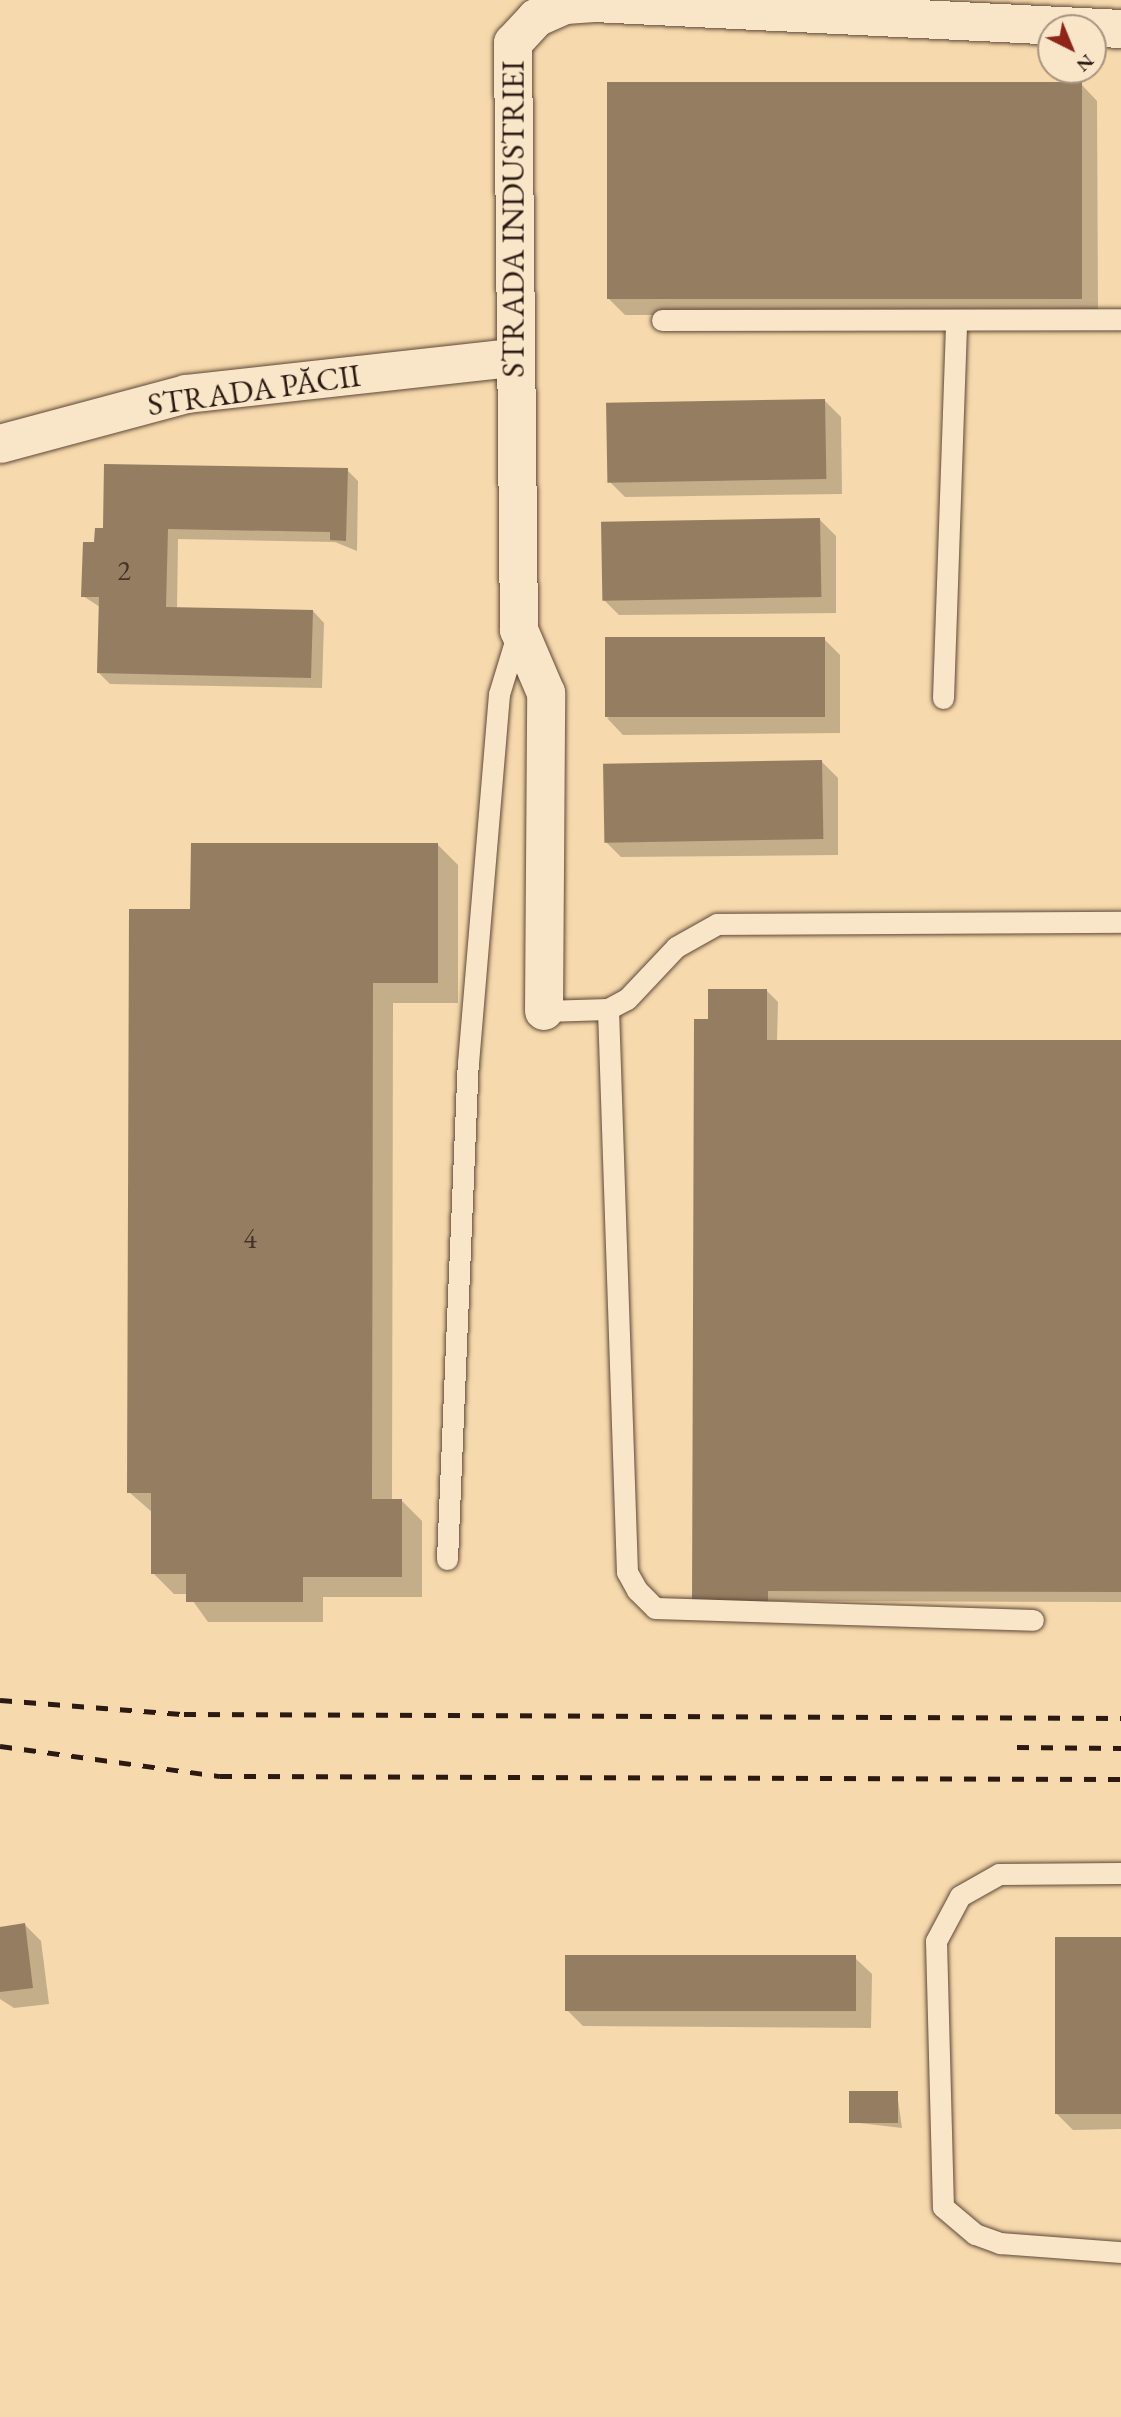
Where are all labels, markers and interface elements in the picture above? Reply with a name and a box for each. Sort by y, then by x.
north arrow [1037,14,1107,84]
text: N [1071,49,1099,78]
street label: STRADA INDUSTRIEI [494,60,532,378]
street label: STRADA PĂCII [145,356,363,424]
house number: 2 [117,553,131,587]
house number: 4 [243,1221,257,1255]

